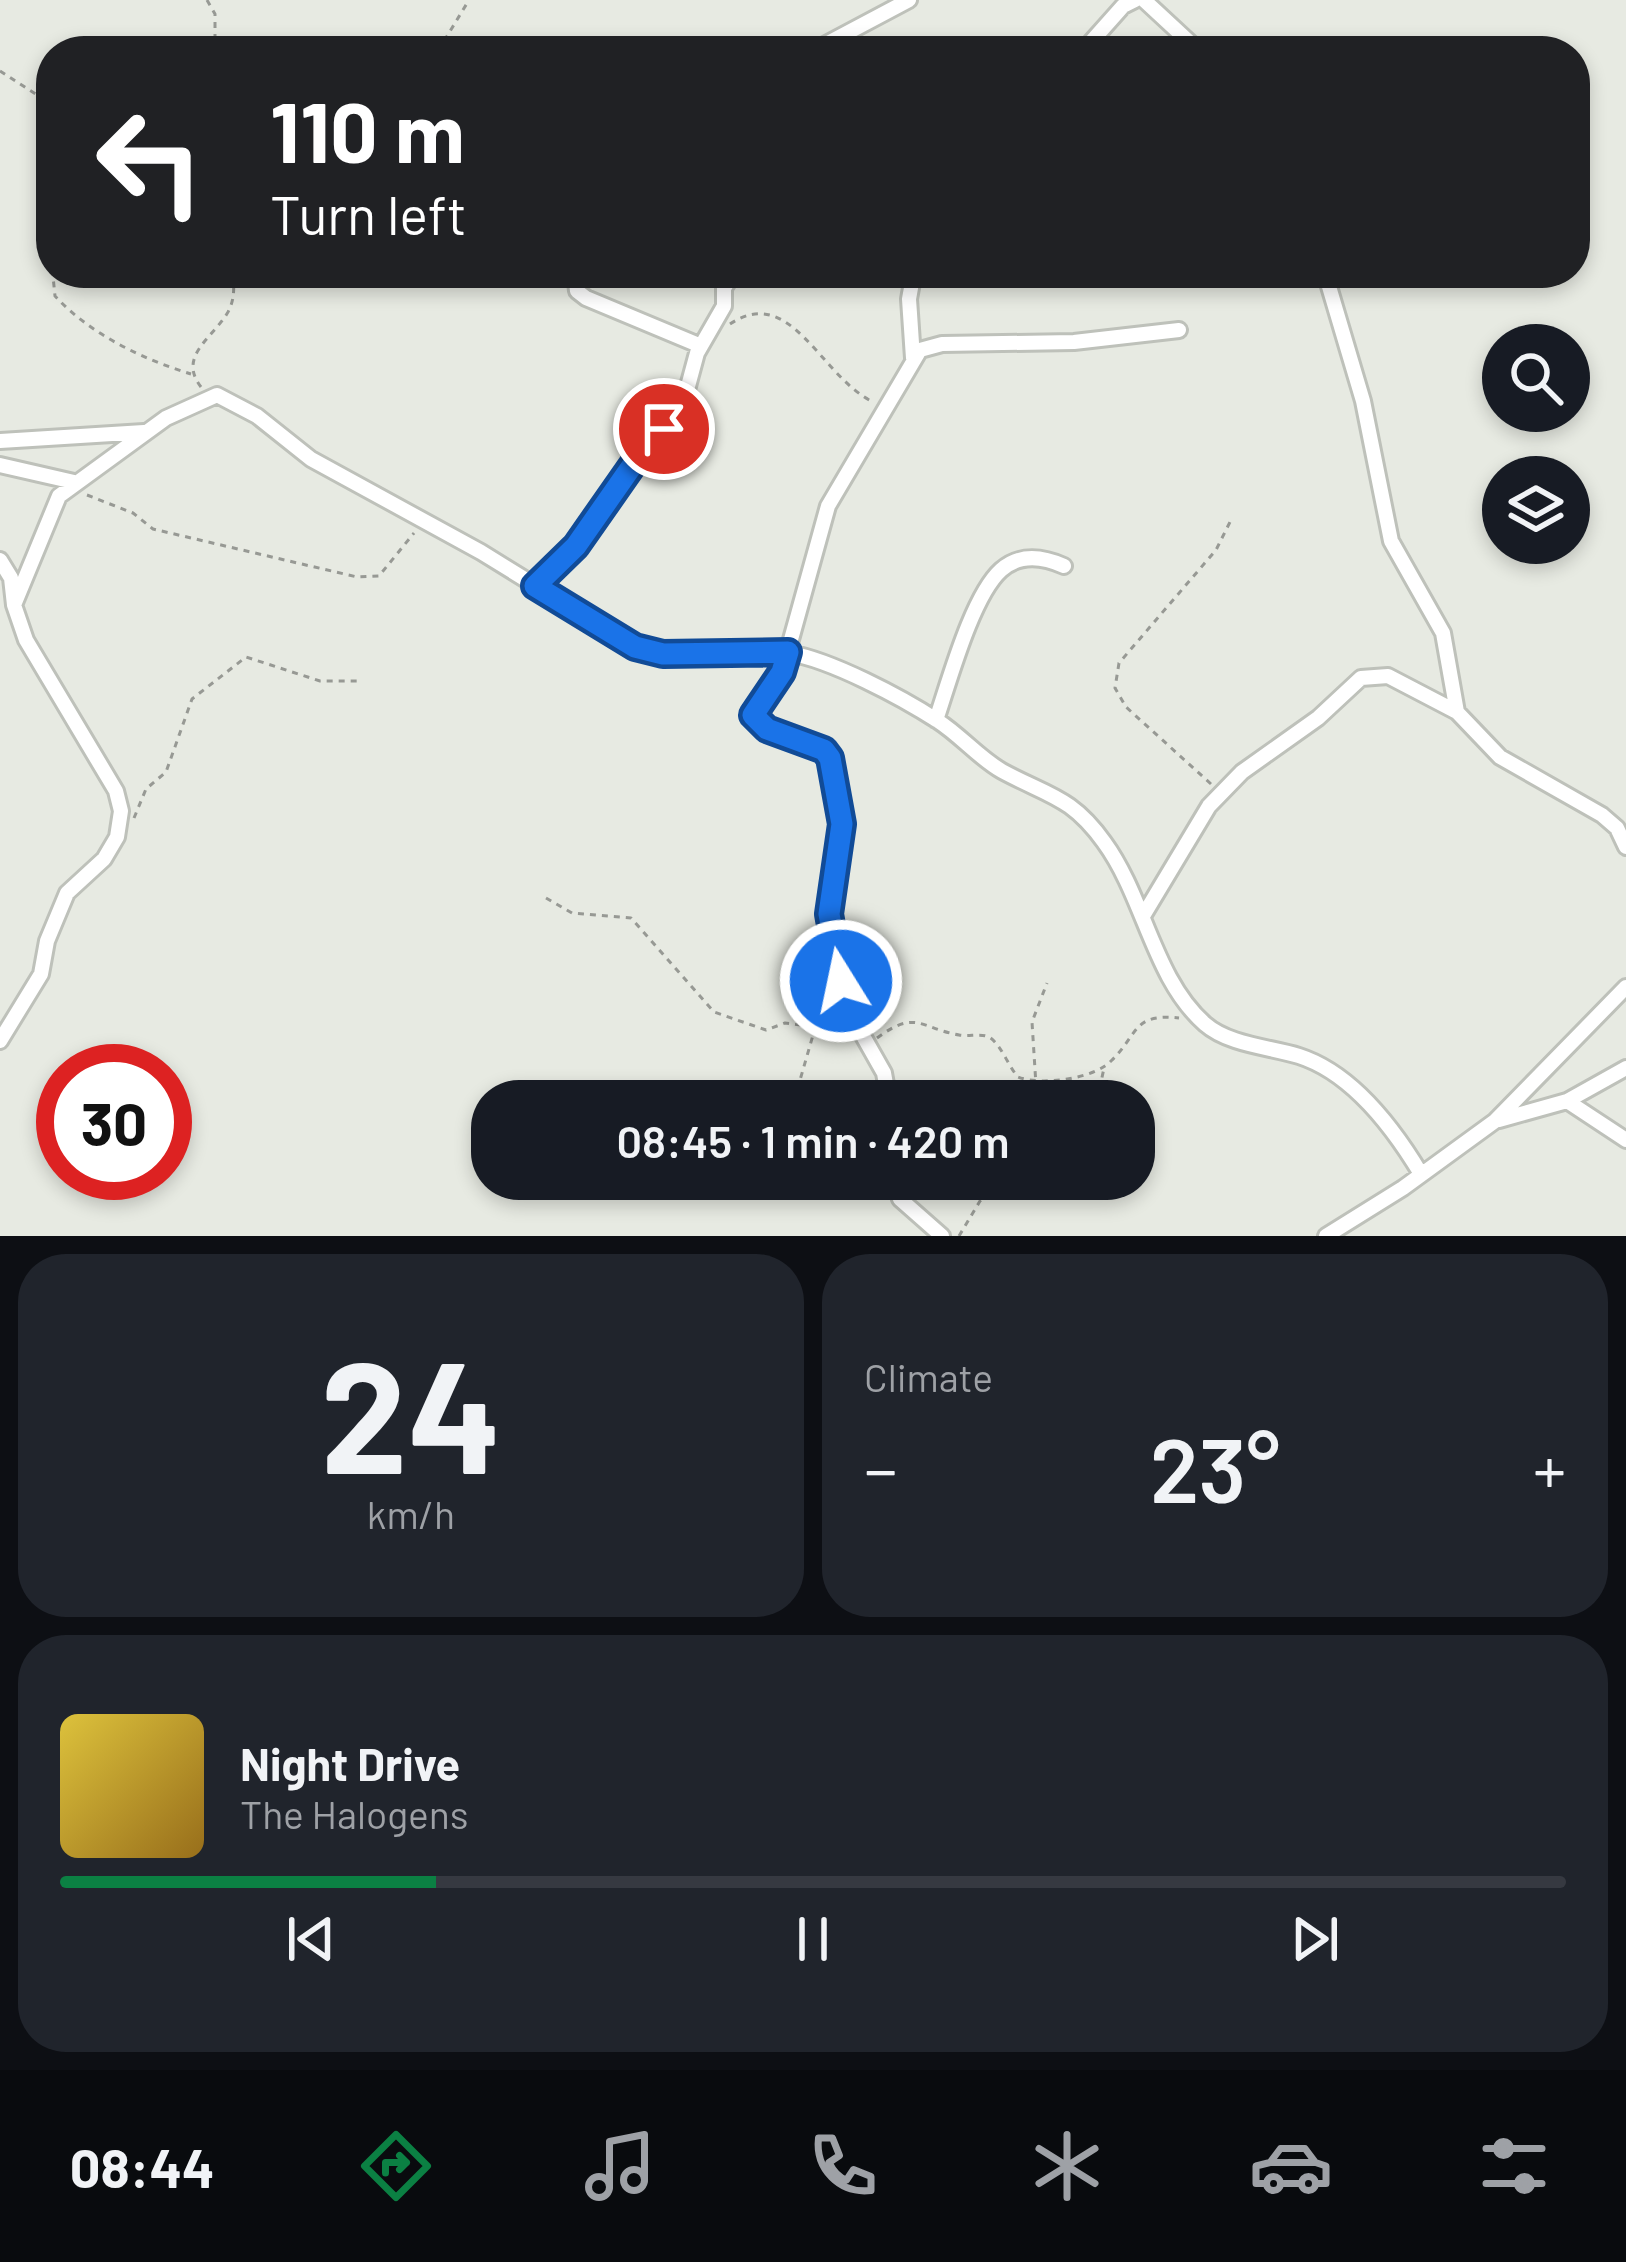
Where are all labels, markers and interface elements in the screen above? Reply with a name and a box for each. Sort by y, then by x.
text: 110 m [270,79,465,180]
icon: left [72,84,228,240]
text: Turn left [270,181,467,246]
map controls [1482,324,1590,564]
button: search [1482,324,1590,432]
pin [613,378,715,480]
icon: arrive [631,396,697,462]
button: layers [1482,456,1590,564]
position arrow [778,918,904,1044]
speed limit sign: 30 [36,1044,192,1200]
text: 08:45 · 1 min · 420 m [616,1113,1010,1167]
text: 24 [320,1318,502,1505]
text: Climate [864,1353,993,1400]
text: 23° [1150,1413,1280,1521]
text: − [864,1428,897,1507]
text: + [1533,1428,1566,1507]
text: km/h [367,1490,455,1537]
text: Night Drive [240,1736,460,1790]
text: The Halogens [240,1790,469,1837]
icon: previous [278,1906,344,1972]
icon: pause [780,1906,846,1972]
icon: next [1282,1906,1348,1972]
icon: directions [354,2124,438,2208]
icon: music [578,2124,662,2208]
icon: phone [801,2124,885,2208]
icon: climate [1025,2124,1109,2208]
icon: car [1249,2124,1333,2208]
icon: filters [1472,2124,1556,2208]
text: 08:44 [70,2134,215,2199]

